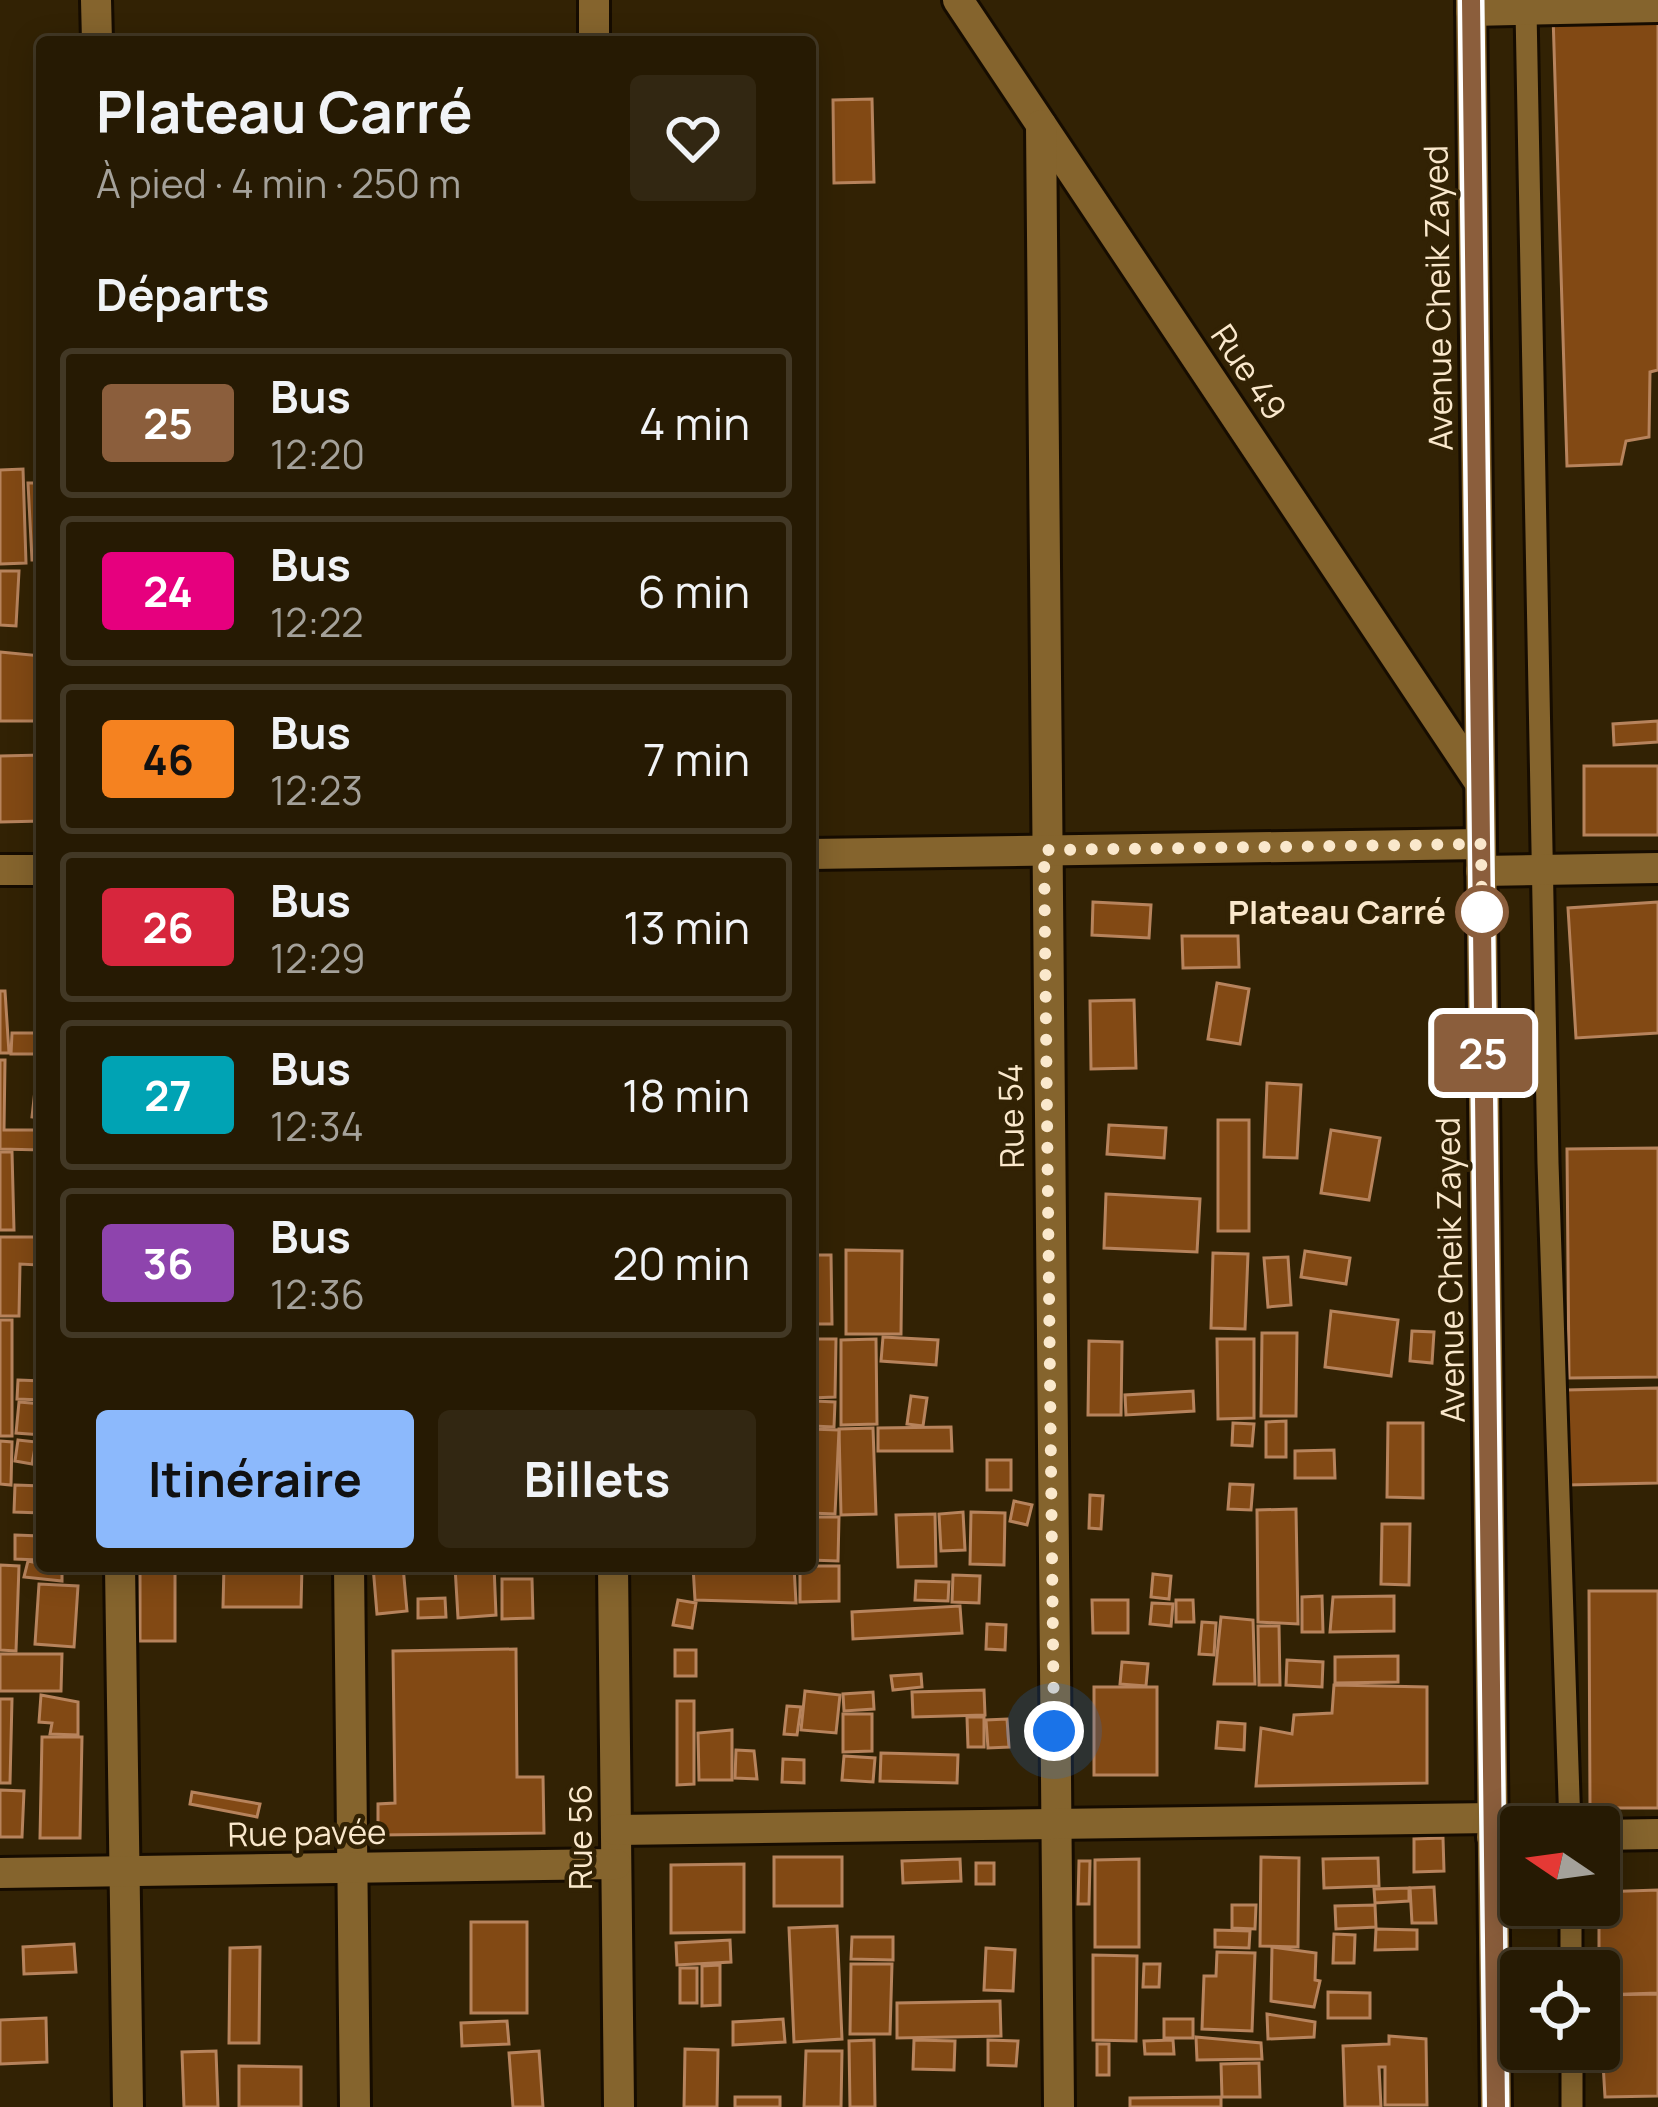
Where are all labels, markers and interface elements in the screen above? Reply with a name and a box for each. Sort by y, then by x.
text: Plateau Carré [96,72,473,150]
button: heart [630,75,756,201]
street label: Avenue Cheik Zayed [1412,145,1463,451]
text: À pied · 4 min · 250 m [96,156,461,210]
text: Départs [96,263,269,325]
street label: Rue 49 [1201,315,1298,428]
text: Bus [270,365,351,427]
text: 4 min [639,392,750,454]
text: 25 [143,394,193,452]
text: 12:20 [270,427,365,481]
text: Bus [270,533,351,595]
text: 6 min [638,560,750,622]
text: 24 [143,562,193,620]
text: 12:22 [270,595,364,649]
text: Bus [270,701,351,763]
text: 7 min [643,728,750,790]
text: 46 [142,730,194,788]
text: 12:23 [270,763,363,817]
text: Bus [270,869,351,931]
marker: Plateau Carré [1457,887,1507,937]
place label: Plateau Carré [1228,889,1446,934]
text: 13 min [623,896,750,958]
text: 26 [142,898,194,956]
text: 12:29 [270,931,366,985]
line badge: 25 [1429,1014,1537,1092]
text: 25 [1458,1024,1508,1082]
text: Bus [270,1037,351,1099]
street label: Rue 54 [987,1063,1034,1169]
text: 18 min [622,1064,750,1126]
text: 27 [144,1066,192,1124]
text: 12:34 [270,1099,364,1153]
street label: Avenue Cheik Zayed [1424,1117,1475,1423]
text: Bus [270,1205,351,1267]
text: 20 min [613,1232,750,1294]
text: 36 [143,1234,193,1292]
text: 12:36 [270,1267,365,1321]
button: Itinéraire [96,1410,414,1548]
button: Billets [438,1410,756,1548]
your location [1024,1701,1084,1761]
street label: Rue 56 [557,1784,602,1890]
north arrow [1500,1806,1620,1926]
map controls [1500,1806,1620,2070]
street label: Rue pavée [227,1809,387,1856]
button: locate [1500,1950,1620,2070]

